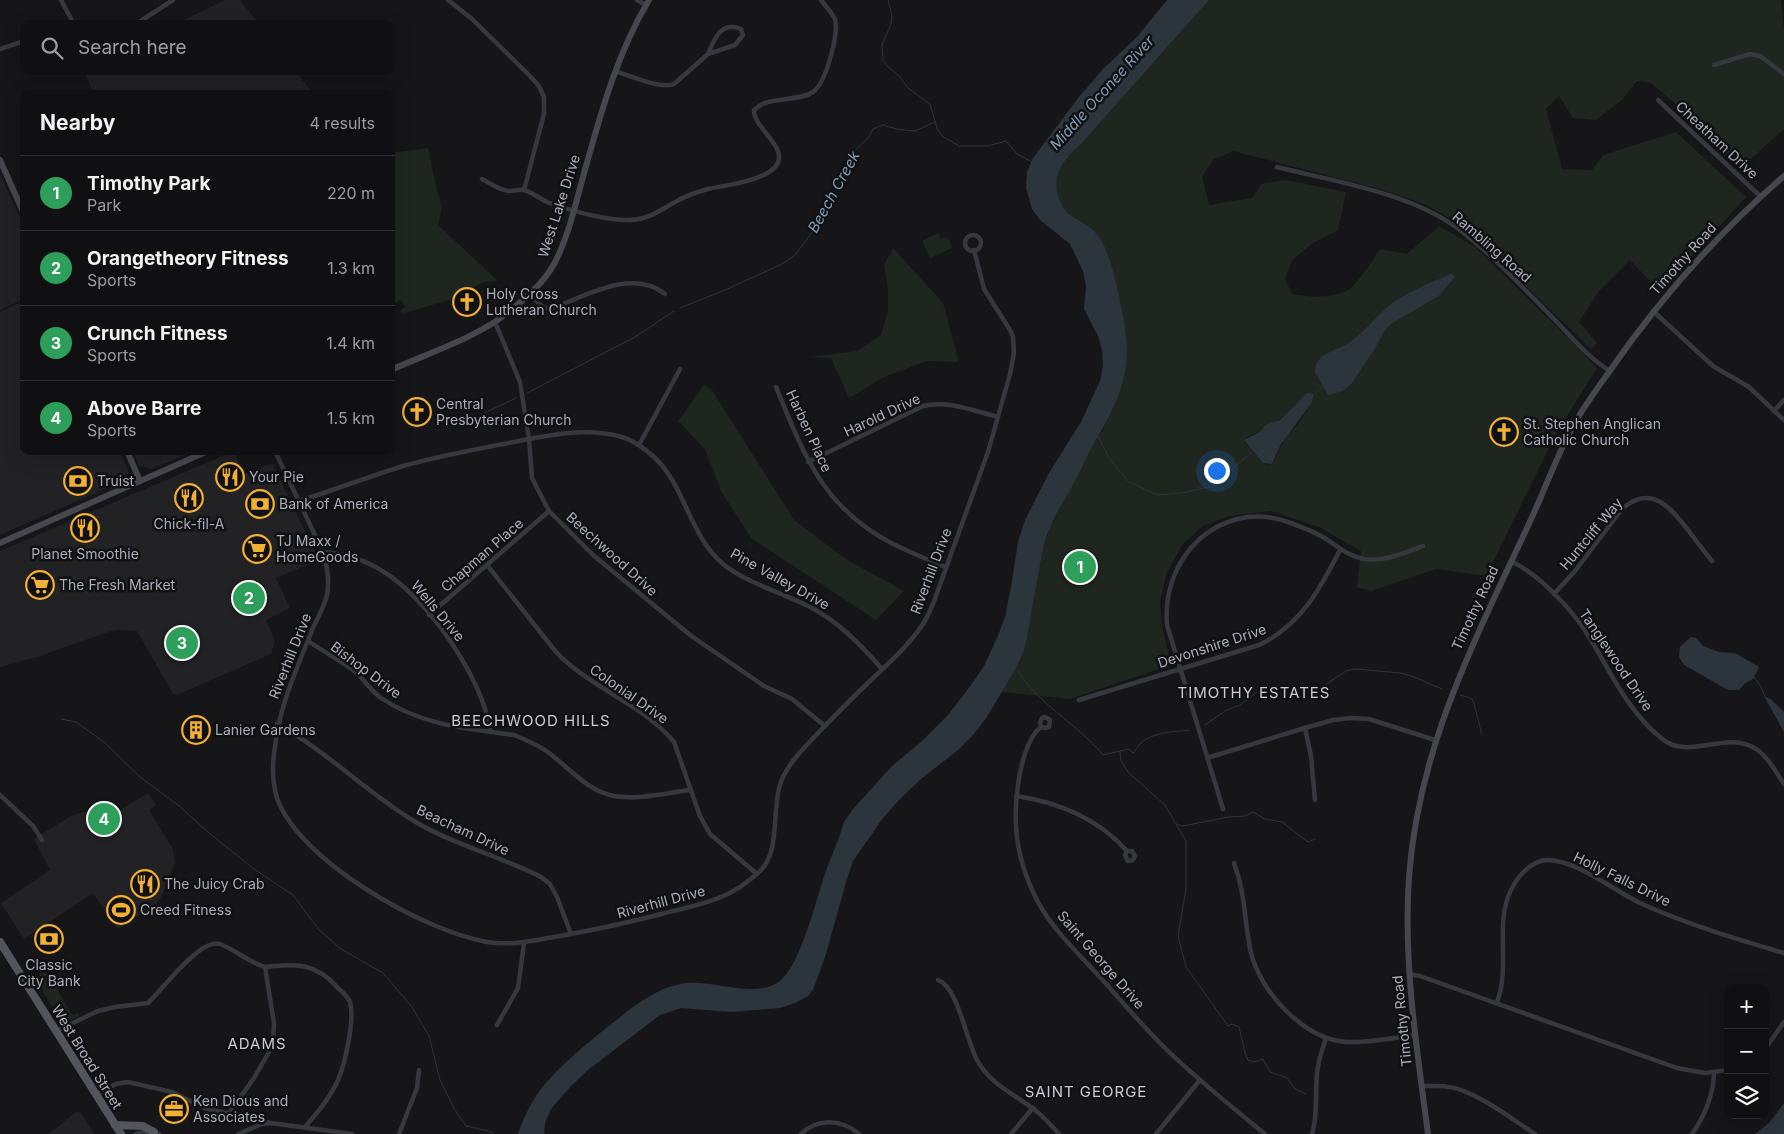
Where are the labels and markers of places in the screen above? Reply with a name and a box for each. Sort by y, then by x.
place label: Holy Cross Lutheran Church [486,285,597,318]
church icon: Holy Cross Lutheran Church [452,287,482,317]
place label: Central Presbyterian Church [436,395,572,428]
church icon: Central Presbyterian Church [402,397,432,427]
place label: St. Stephen Anglican Catholic Church [1523,415,1661,448]
church icon: St. Stephen Anglican Catholic Church [1489,417,1519,447]
restaurant icon: Your Pie [215,462,245,492]
bank icon: Truist [63,466,93,496]
place label: Your Pie [249,468,304,485]
place label: Truist [97,472,135,489]
restaurant icon: Chick-fil-A [174,483,204,513]
bank icon: Bank of America [245,489,275,519]
place label: Bank of America [279,495,388,512]
restaurant icon: Planet Smoothie [70,513,100,543]
place label: Chick-fil-A [154,515,225,532]
place label: TJ Maxx / HomeGoods [276,532,358,565]
supermarket icon: TJ Maxx / HomeGoods [242,534,272,564]
place label: Planet Smoothie [31,545,139,562]
pin: 1 [1064,548,1096,586]
supermarket icon: The Fresh Market [25,570,55,600]
place label: The Fresh Market [59,576,176,593]
pin: 2 [233,579,265,617]
pin: 3 [166,624,198,662]
building icon: Lanier Gardens [181,715,211,745]
place label: Lanier Gardens [215,721,316,738]
pin: 4 [88,800,120,838]
restaurant icon: The Juicy Crab [130,869,160,899]
place label: The Juicy Crab [164,875,265,892]
sports icon: Creed Fitness [106,895,136,925]
place label: Creed Fitness [140,901,232,918]
bank icon: Classic City Bank [34,924,64,954]
place label: Classic City Bank [17,956,81,989]
place label: Ken Dious and Associates [193,1092,288,1125]
office icon: Ken Dious and Associates [159,1094,189,1124]

